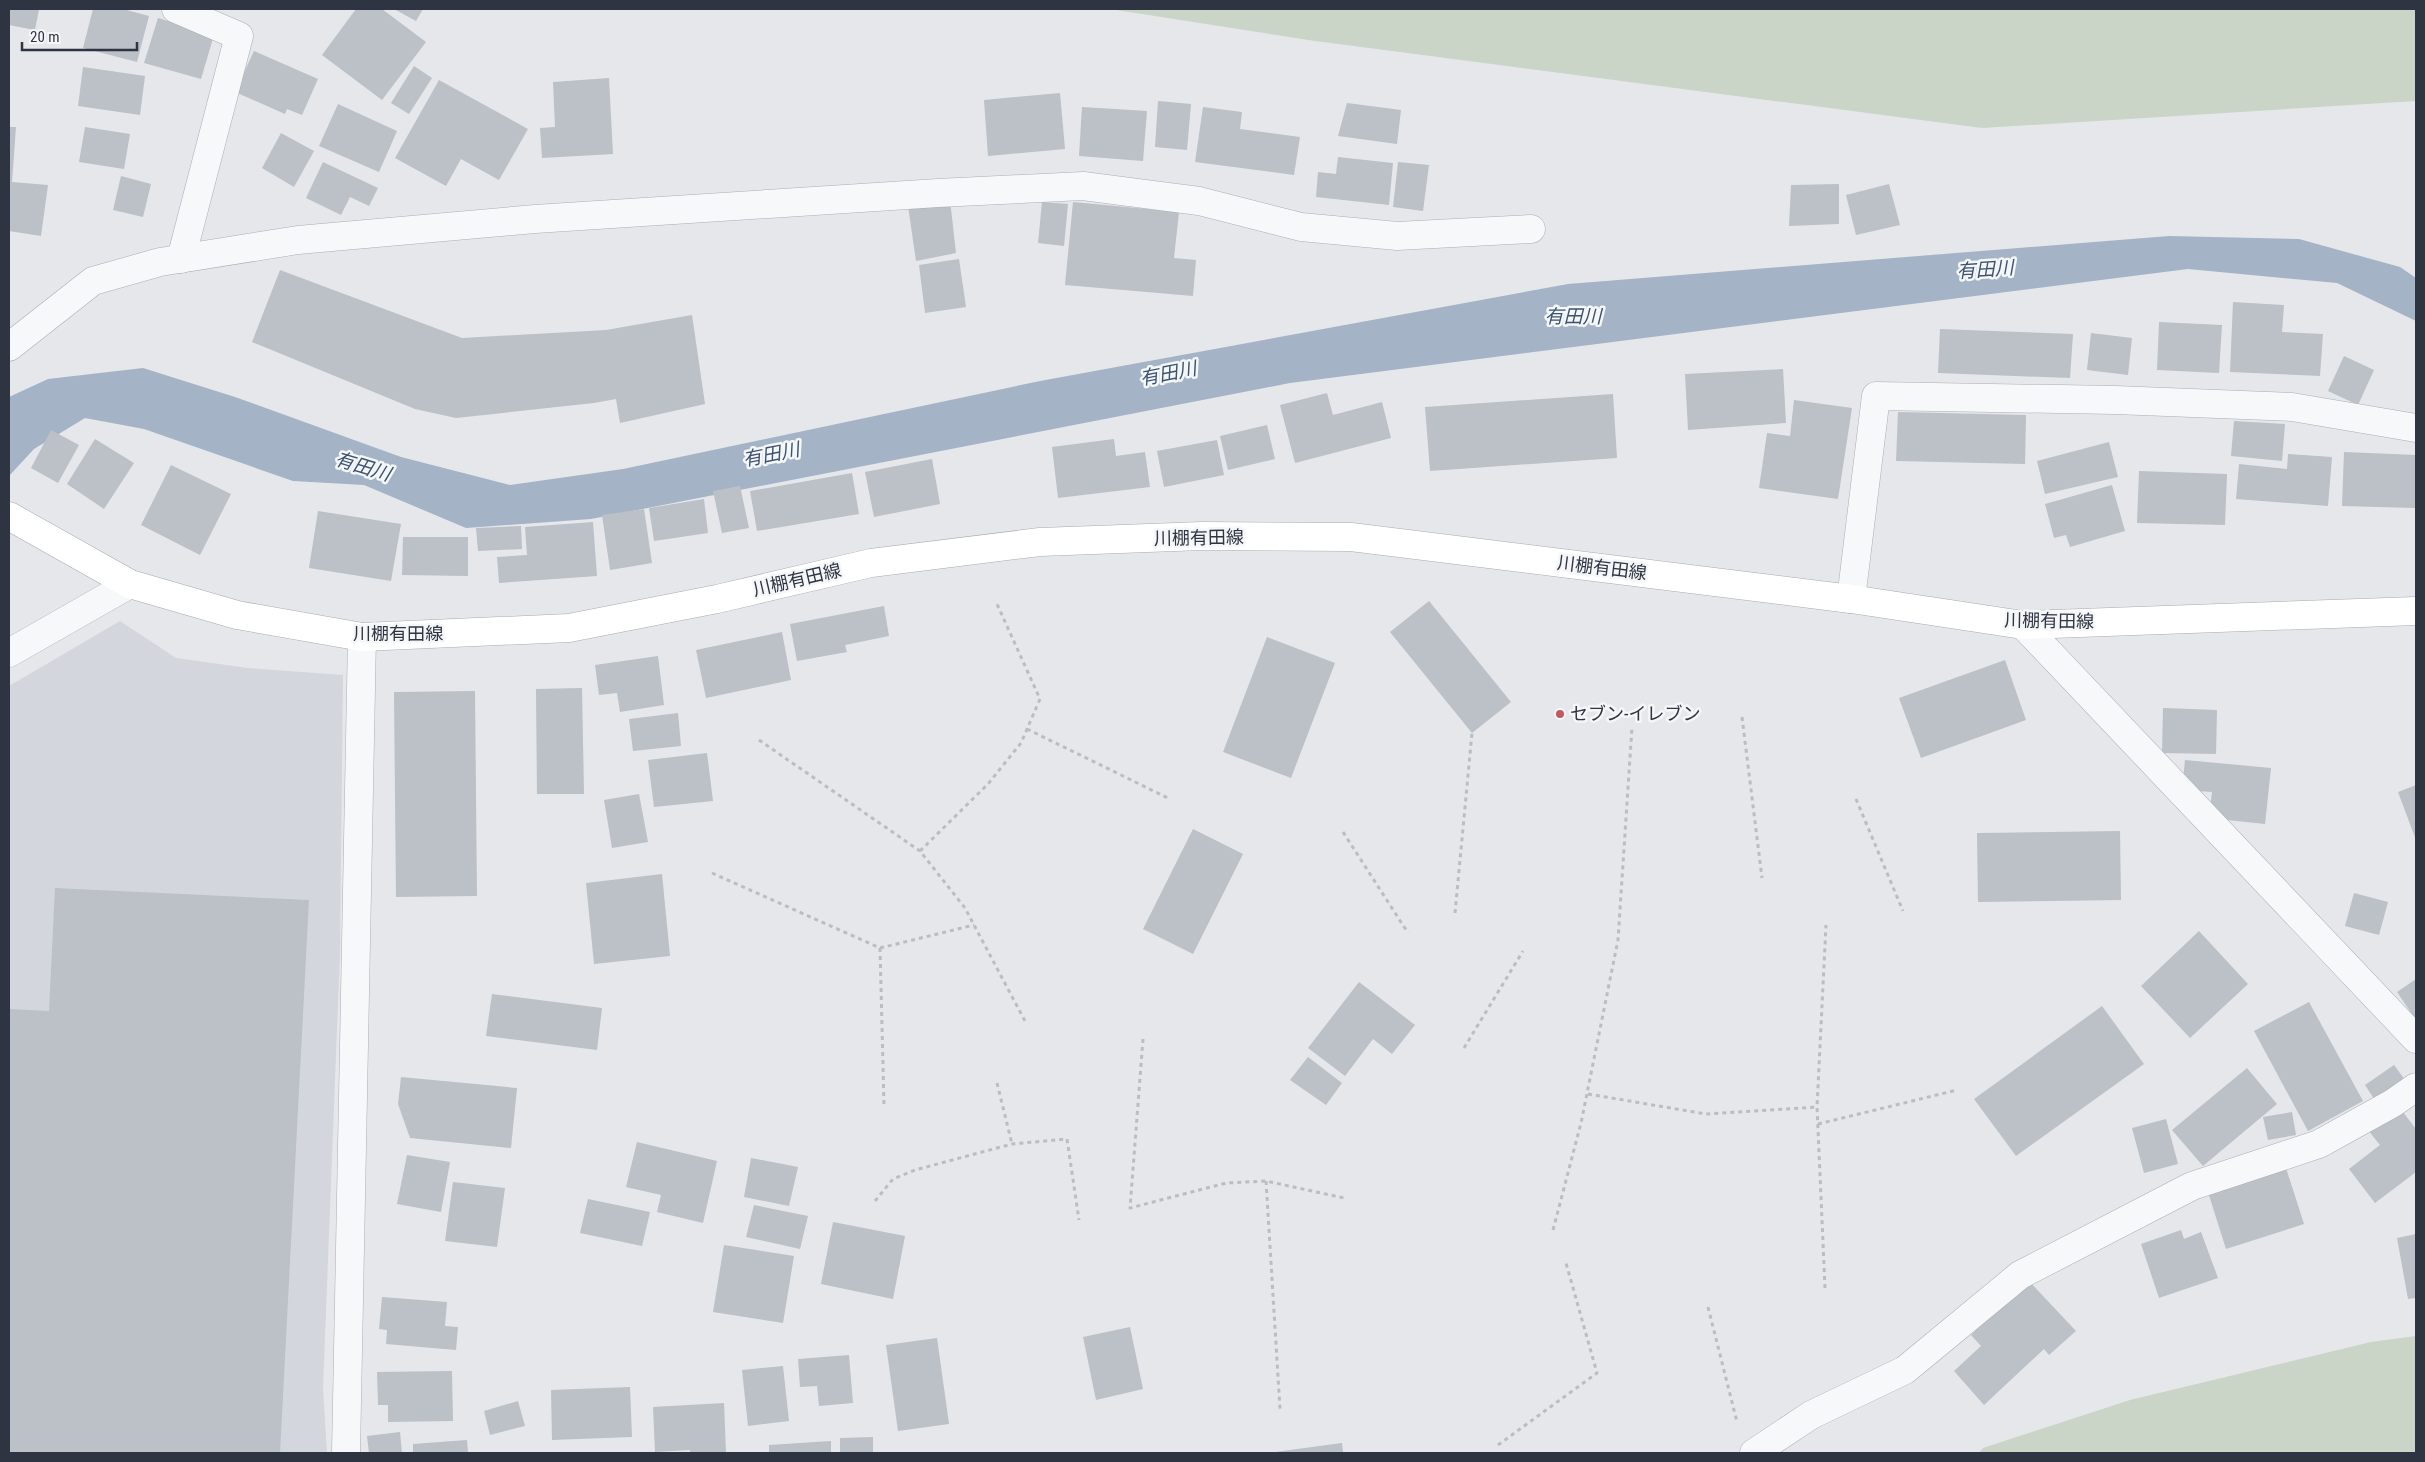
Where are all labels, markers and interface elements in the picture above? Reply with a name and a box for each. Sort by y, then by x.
scale bar [22,20,138,52]
text: 20 m [30,28,60,46]
water label: 有田川 [1956,256,2016,283]
water label: 有田川 [1544,305,1603,328]
water label: 有田川 [1138,356,1200,390]
water label: 有田川 [741,437,803,471]
water label: 有田川 [332,447,395,486]
street label: 川棚有田線 [1154,526,1244,549]
street label: 川棚有田線 [1556,552,1648,583]
street label: 川棚有田線 [751,559,843,600]
street label: 川棚有田線 [2004,609,2094,632]
street label: 川棚有田線 [353,623,443,644]
place label: セブン-イレブン [1570,703,1700,724]
marker: セブン-イレブン [1554,708,1566,720]

